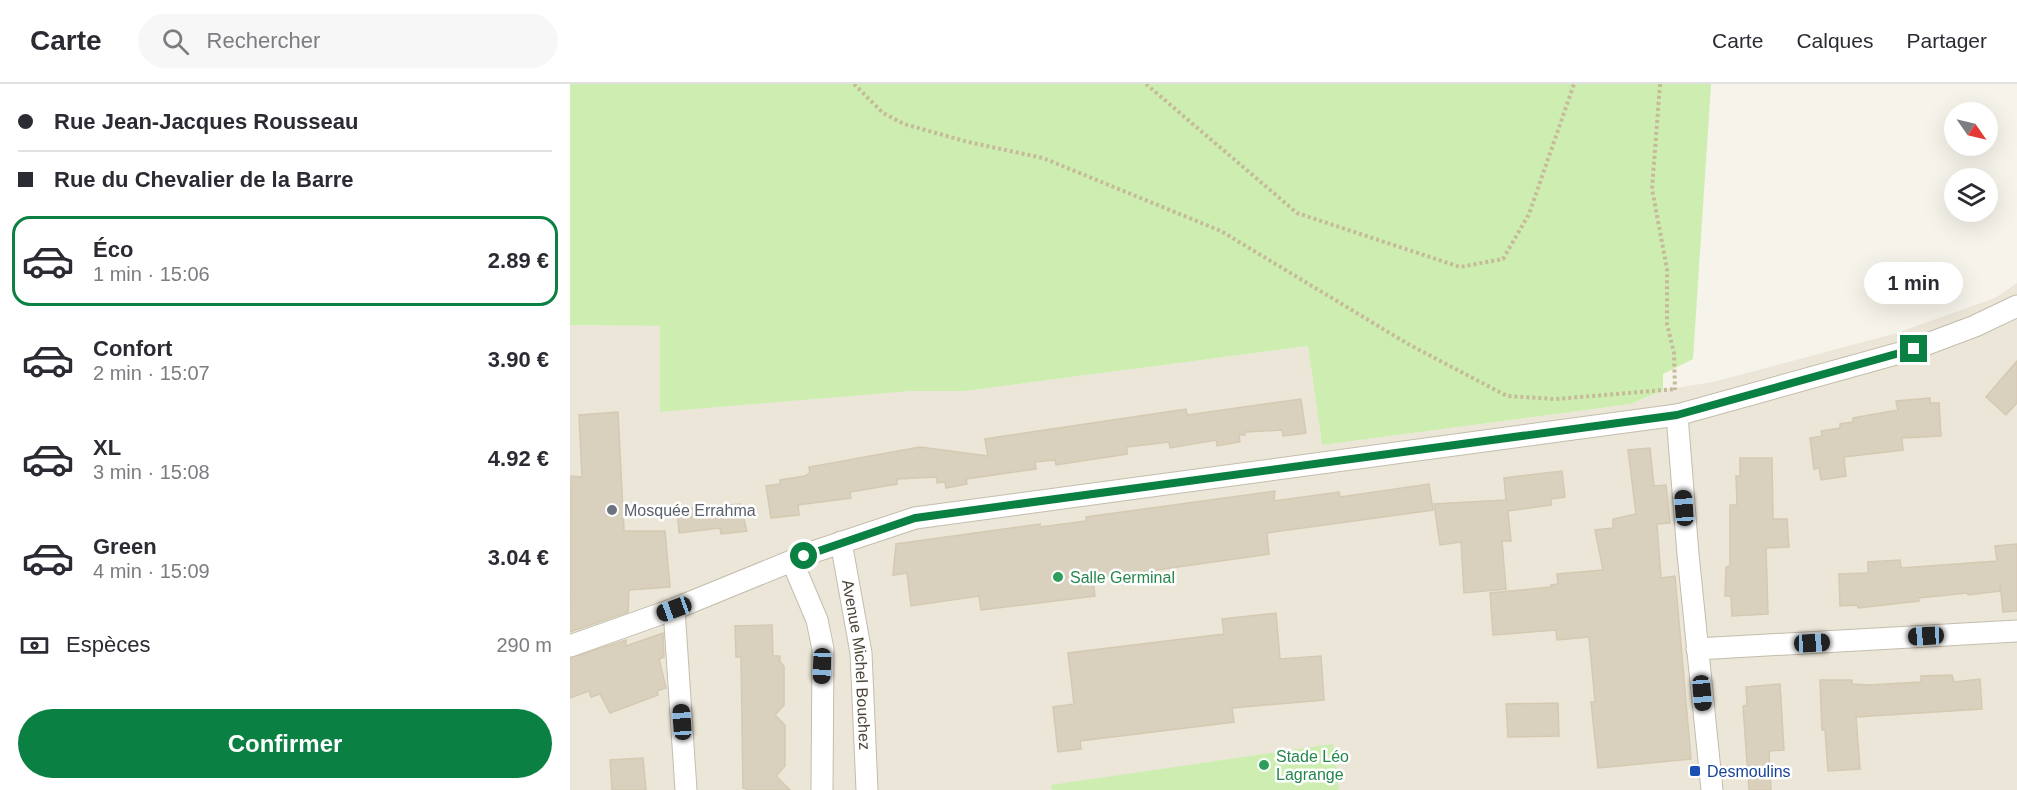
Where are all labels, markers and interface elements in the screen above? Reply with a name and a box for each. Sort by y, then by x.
search box [138,14,558,68]
text: Carte [30,25,102,56]
icon: search [159,25,192,58]
text: Rechercher [207,28,320,53]
text: Carte [1712,29,1763,52]
text: Calques [1796,29,1873,52]
text: Partager [1906,29,1987,52]
north arrow [1944,102,1998,156]
map controls [1944,102,1998,222]
text: Rue Jean-Jacques Rousseau [54,109,358,134]
text: Rue du Chevalier de la Barre [54,167,354,192]
button: layers [1944,168,1998,222]
icon: car [21,234,75,288]
text: Éco [93,237,133,262]
text: 2.89 € [488,248,549,273]
callout: 1 min [1864,262,1964,304]
text: 1 min · 15:06 [93,263,210,285]
text: 1 min [1887,272,1940,294]
icon: car [21,333,75,387]
route end [1900,335,1927,362]
text: Confort [93,336,172,361]
text: 3.90 € [488,347,549,372]
text: 2 min · 15:07 [93,362,210,384]
icon: car [21,432,75,486]
text: XL [93,435,121,460]
text: 4.92 € [488,446,549,471]
text: 3 min · 15:08 [93,461,210,483]
car [1674,489,1694,527]
place label: Mosquée Errahma [624,502,756,519]
marker: Mosquée Errahma [605,503,619,517]
icon: car [21,531,75,585]
text: Green [93,534,157,559]
route start [790,542,817,569]
text: 3.04 € [488,545,549,570]
text: 4 min · 15:09 [93,560,210,582]
place label: Salle Germinal [1070,569,1175,586]
marker: Salle Germinal [1051,570,1065,584]
street label: Avenue Michel Bouchez [839,578,873,750]
car [654,594,694,624]
car [1908,626,1944,646]
icon: cash [18,629,51,662]
text: Espèces [66,632,150,657]
car [1794,633,1830,653]
text: 290 m [496,634,552,656]
car [812,648,832,684]
car [1691,674,1713,712]
car [672,703,692,741]
button: Confirmer [18,709,552,778]
place label: Stade Léo Lagrange [1276,748,1349,783]
marker: Stade Léo Lagrange [1257,758,1271,772]
place label: Desmoulins [1707,763,1791,780]
marker: Desmoulins [1688,764,1702,778]

